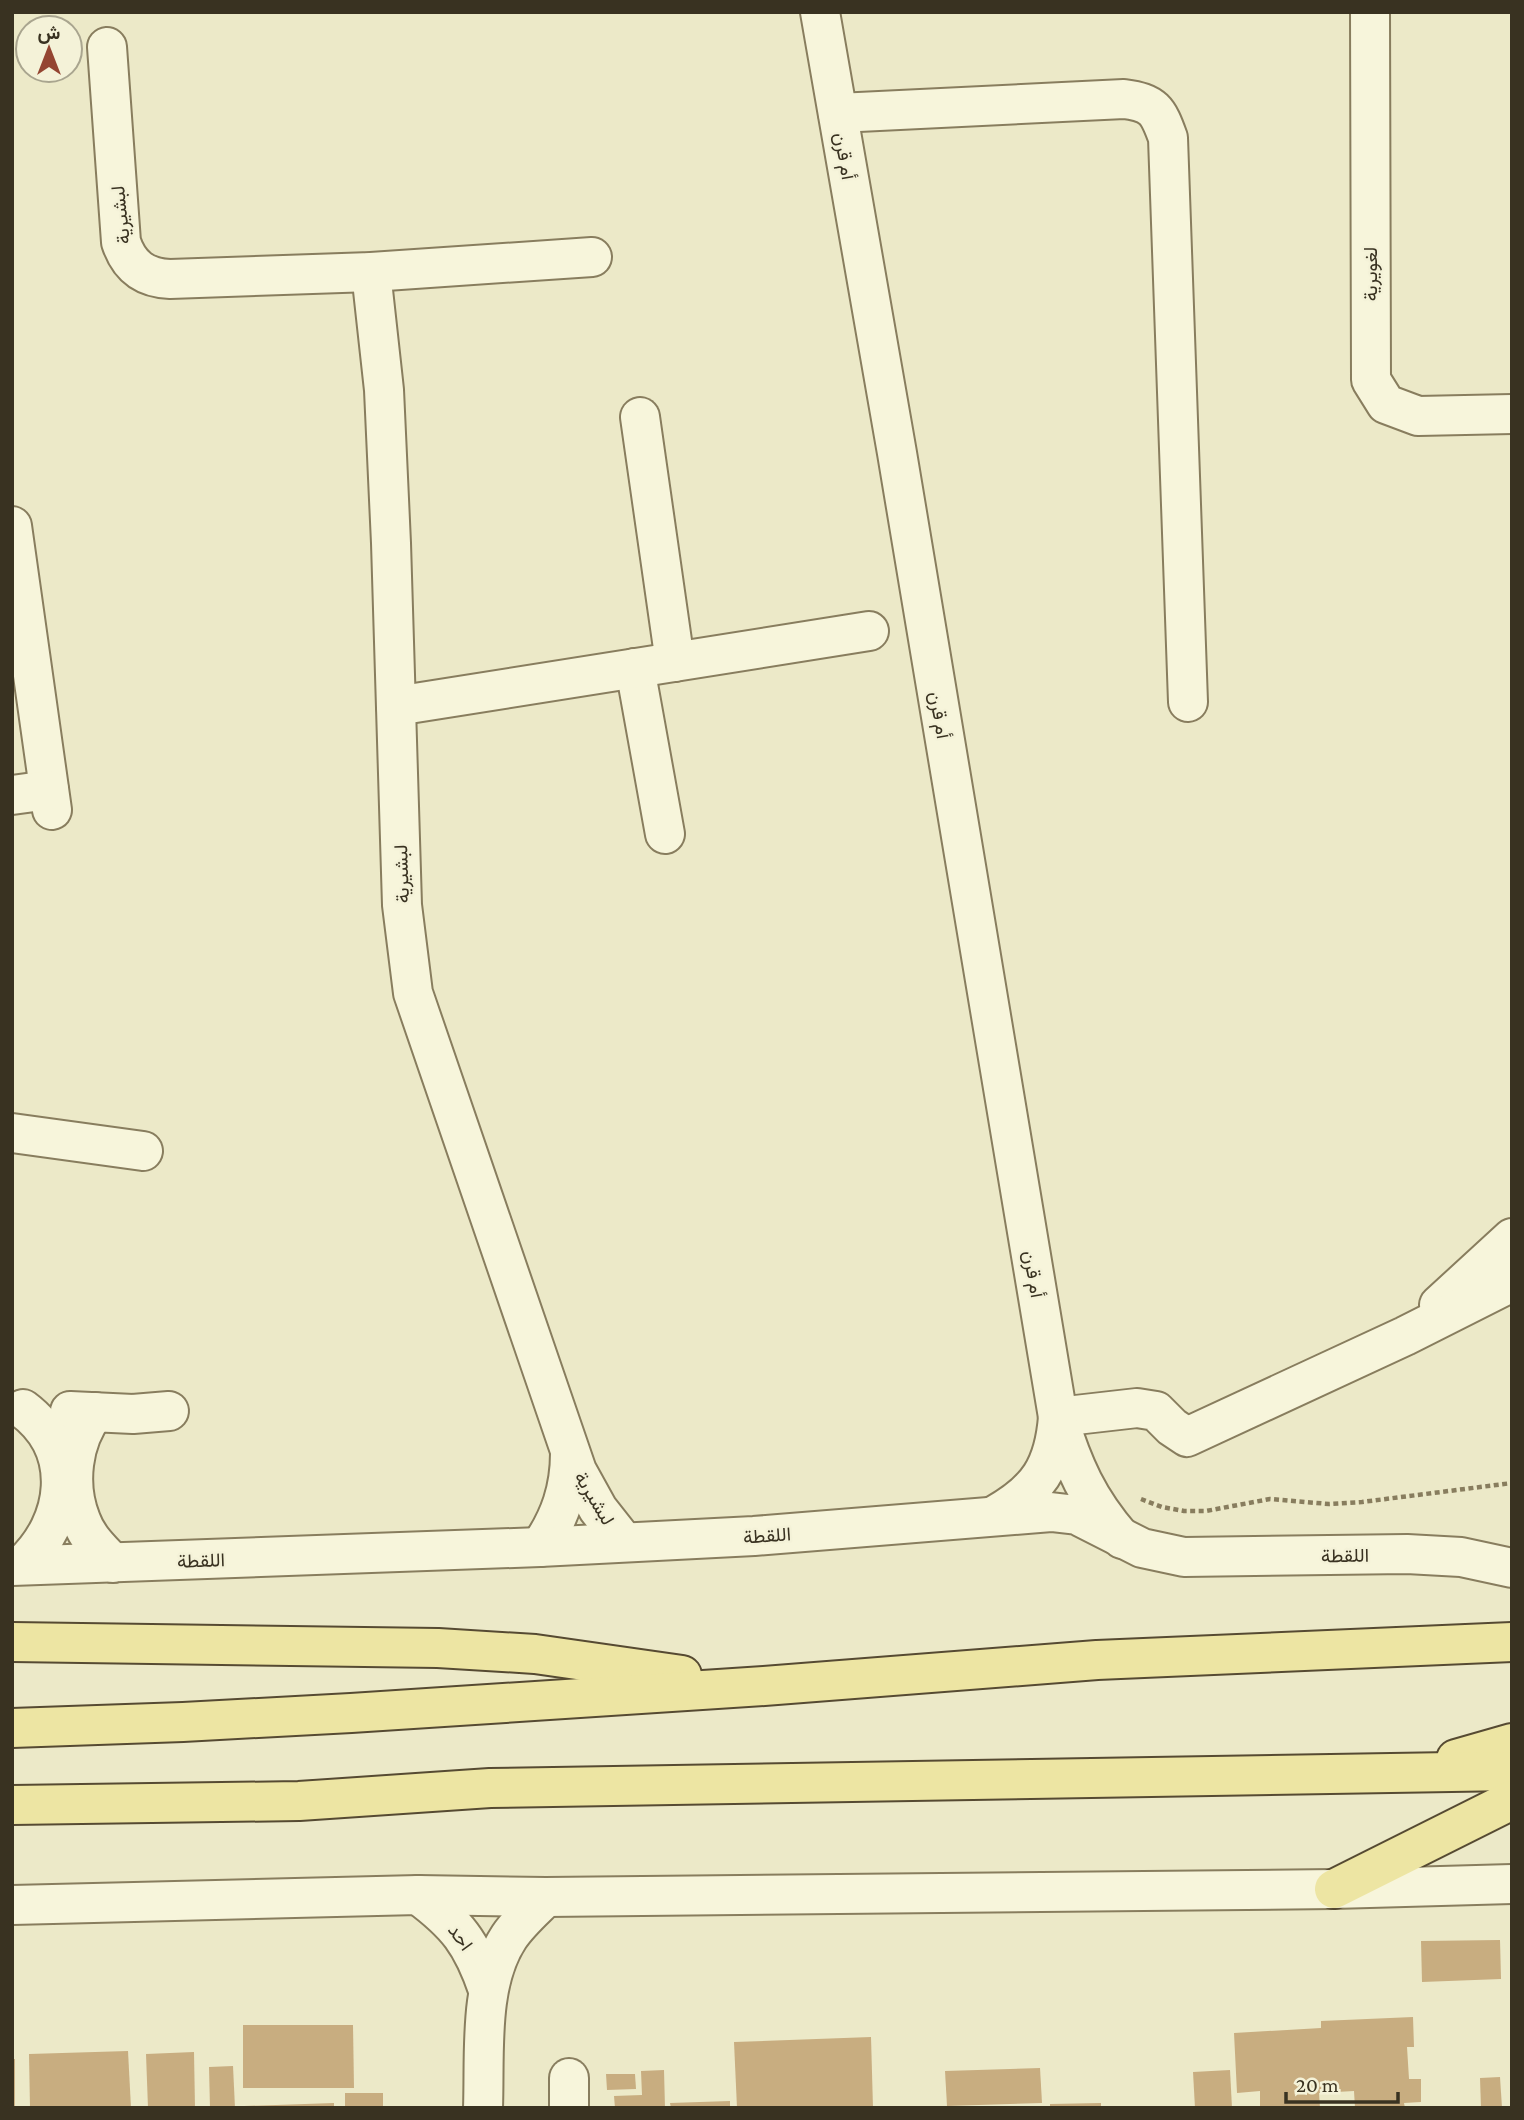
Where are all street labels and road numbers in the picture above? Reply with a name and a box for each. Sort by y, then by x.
street label: أم قرن [828,131,859,182]
street label: لبشيرية [107,185,135,245]
street label: لغويرية [1360,247,1382,301]
street label: أم قرن [923,690,954,741]
street label: لبشيرية [390,844,414,904]
street label: أم قرن [1017,1249,1048,1300]
street label: لبشيرية [570,1468,619,1529]
street label: اللقطة [742,1523,792,1548]
street label: اللقطة [1321,1545,1369,1566]
street label: اللقطة [177,1549,225,1572]
street label: احد [444,1920,477,1954]

